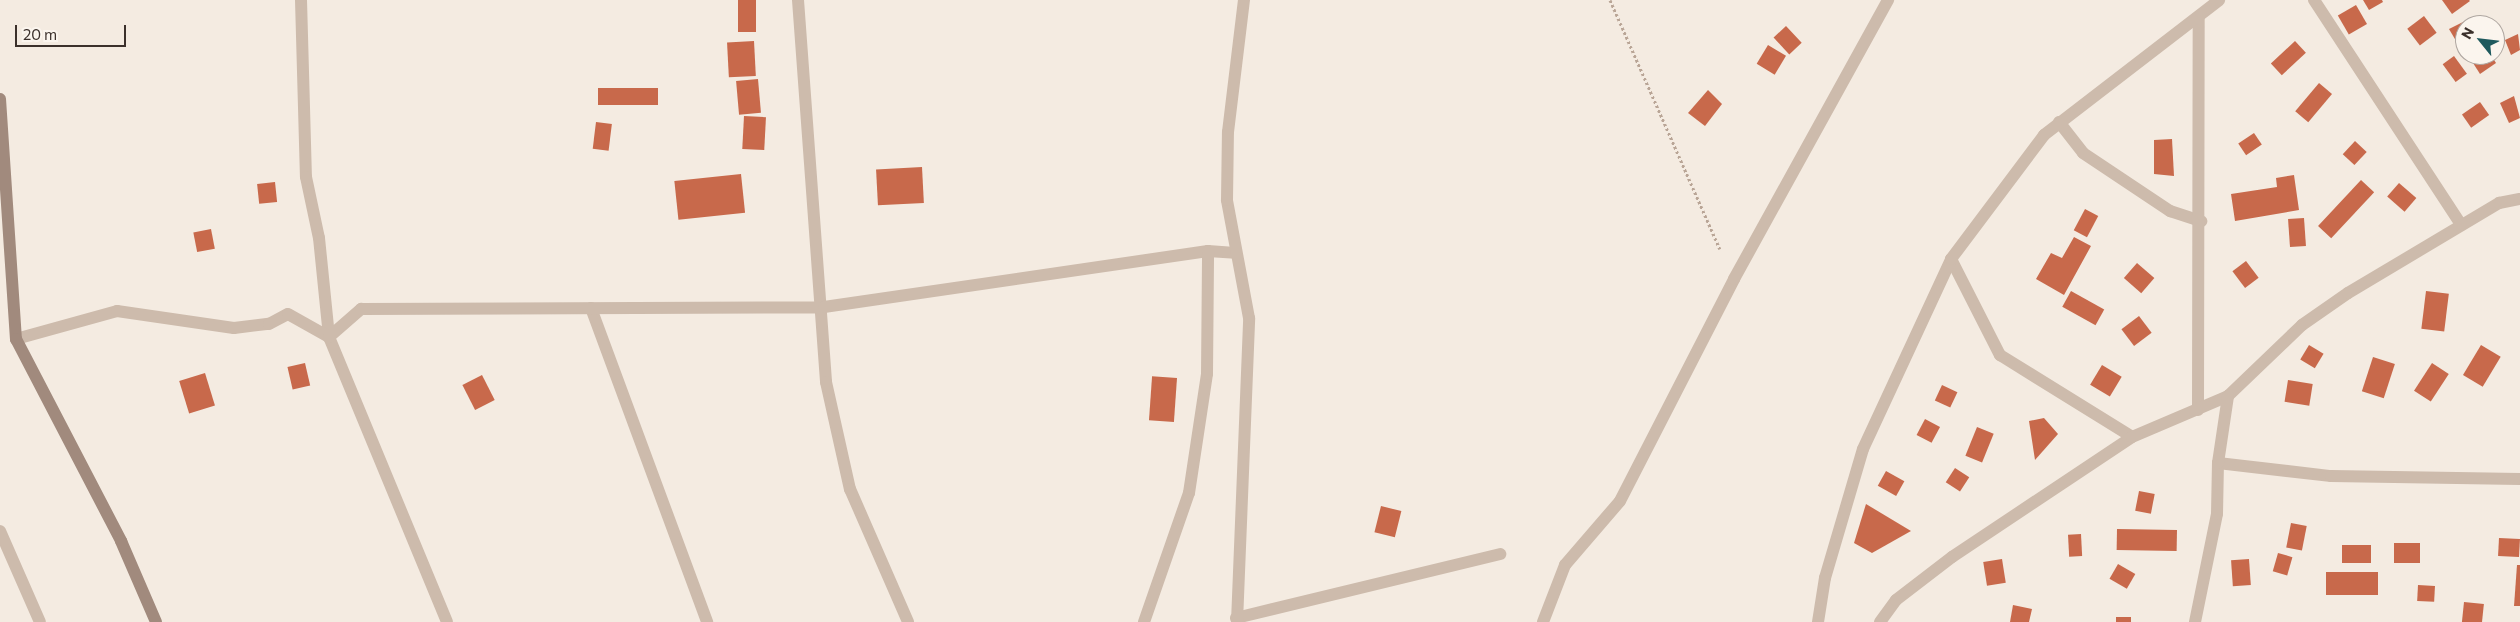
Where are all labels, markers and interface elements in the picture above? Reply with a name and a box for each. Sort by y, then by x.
scale bar [18,15,129,47]
north arrow [2455,15,2505,65]
text: N [2457,24,2477,42]
text: 20 m [23,25,57,43]

